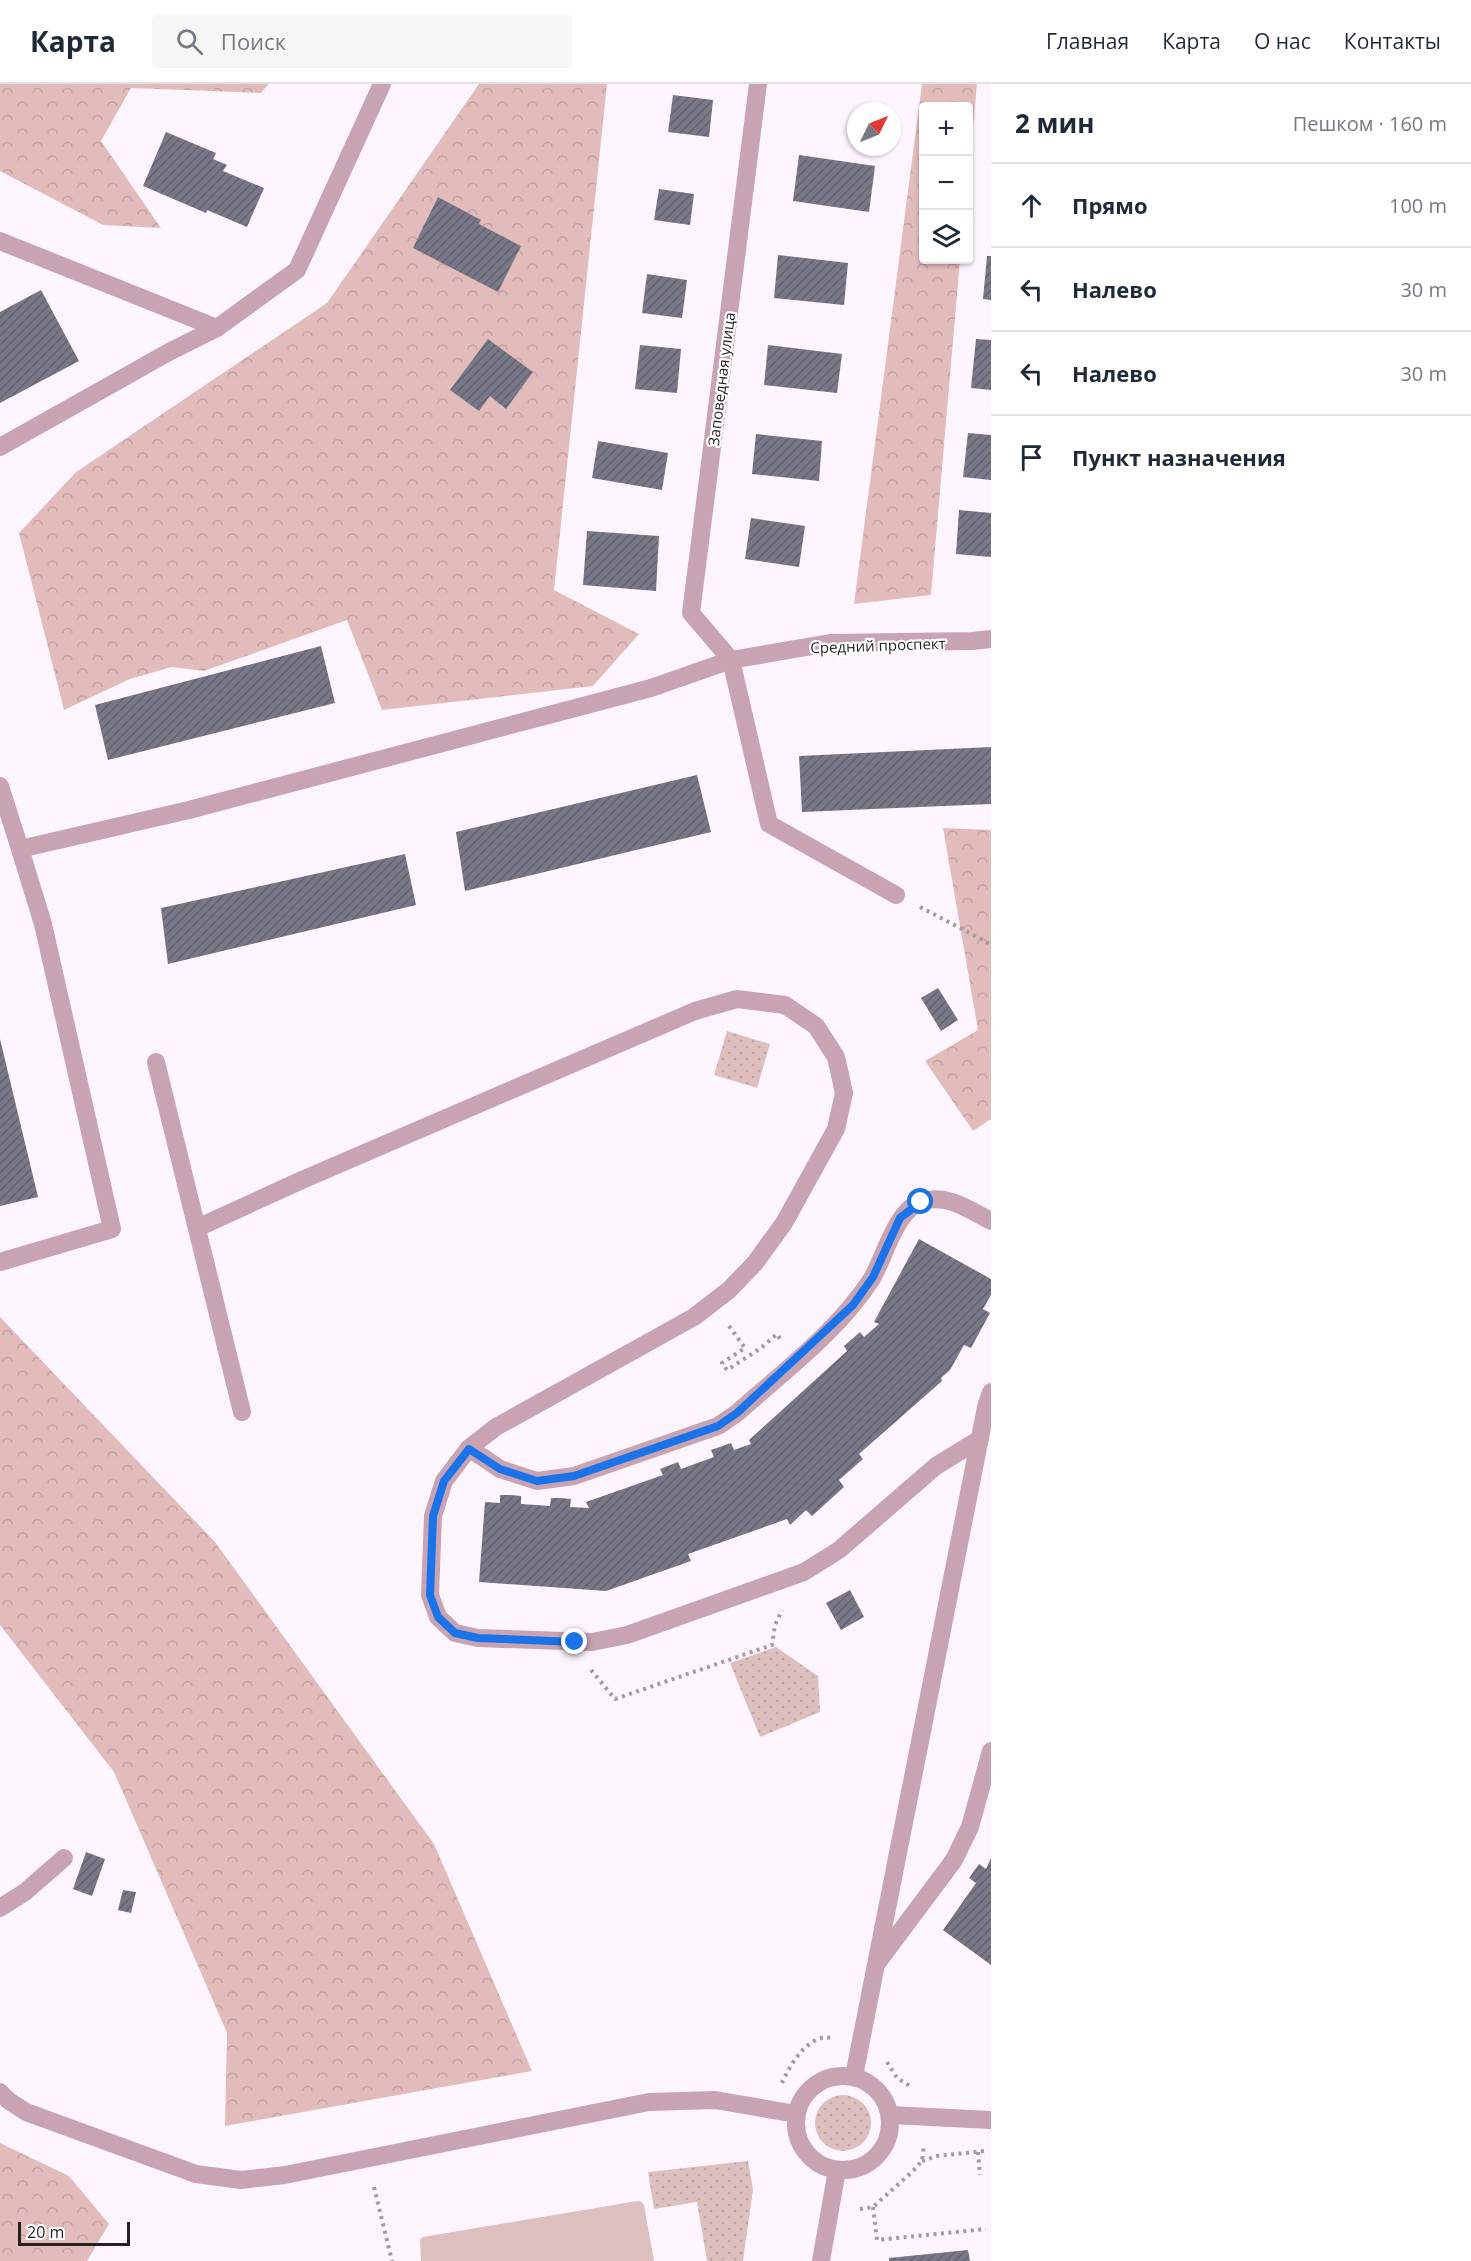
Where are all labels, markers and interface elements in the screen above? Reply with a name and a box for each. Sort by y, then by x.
search box [152,14,572,68]
text: Карта [30,22,116,60]
icon: search [173,25,206,58]
text: Поиск [221,26,286,56]
text: Главная [1046,27,1129,55]
text: Карта [1162,27,1221,55]
text: О нас [1254,27,1311,55]
text: Контакты [1344,27,1441,55]
north arrow [847,102,901,156]
map controls [919,102,973,264]
button: + [919,102,973,156]
text: 2 мин [1015,105,1095,141]
text: Пешком · 160 m [1293,110,1447,137]
button: − [919,156,973,210]
icon: ahead [1015,189,1048,222]
text: Прямо [1072,190,1148,220]
text: 100 m [1389,192,1447,219]
button: layers [919,210,973,264]
icon: left [1015,273,1048,306]
text: Налево [1072,274,1157,304]
text: 30 m [1400,276,1447,303]
street label: Заповедная улица [703,311,739,447]
icon: left [1015,357,1048,390]
text: Налево [1072,358,1157,388]
text: 30 m [1400,360,1447,387]
icon: arrive [1015,441,1048,474]
text: Пункт назначения [1072,442,1286,472]
street label: Средний проспект [810,633,946,657]
route start [907,1188,933,1214]
route end [561,1628,587,1654]
scale bar [18,2219,130,2246]
text: 20 m [27,2221,64,2243]

